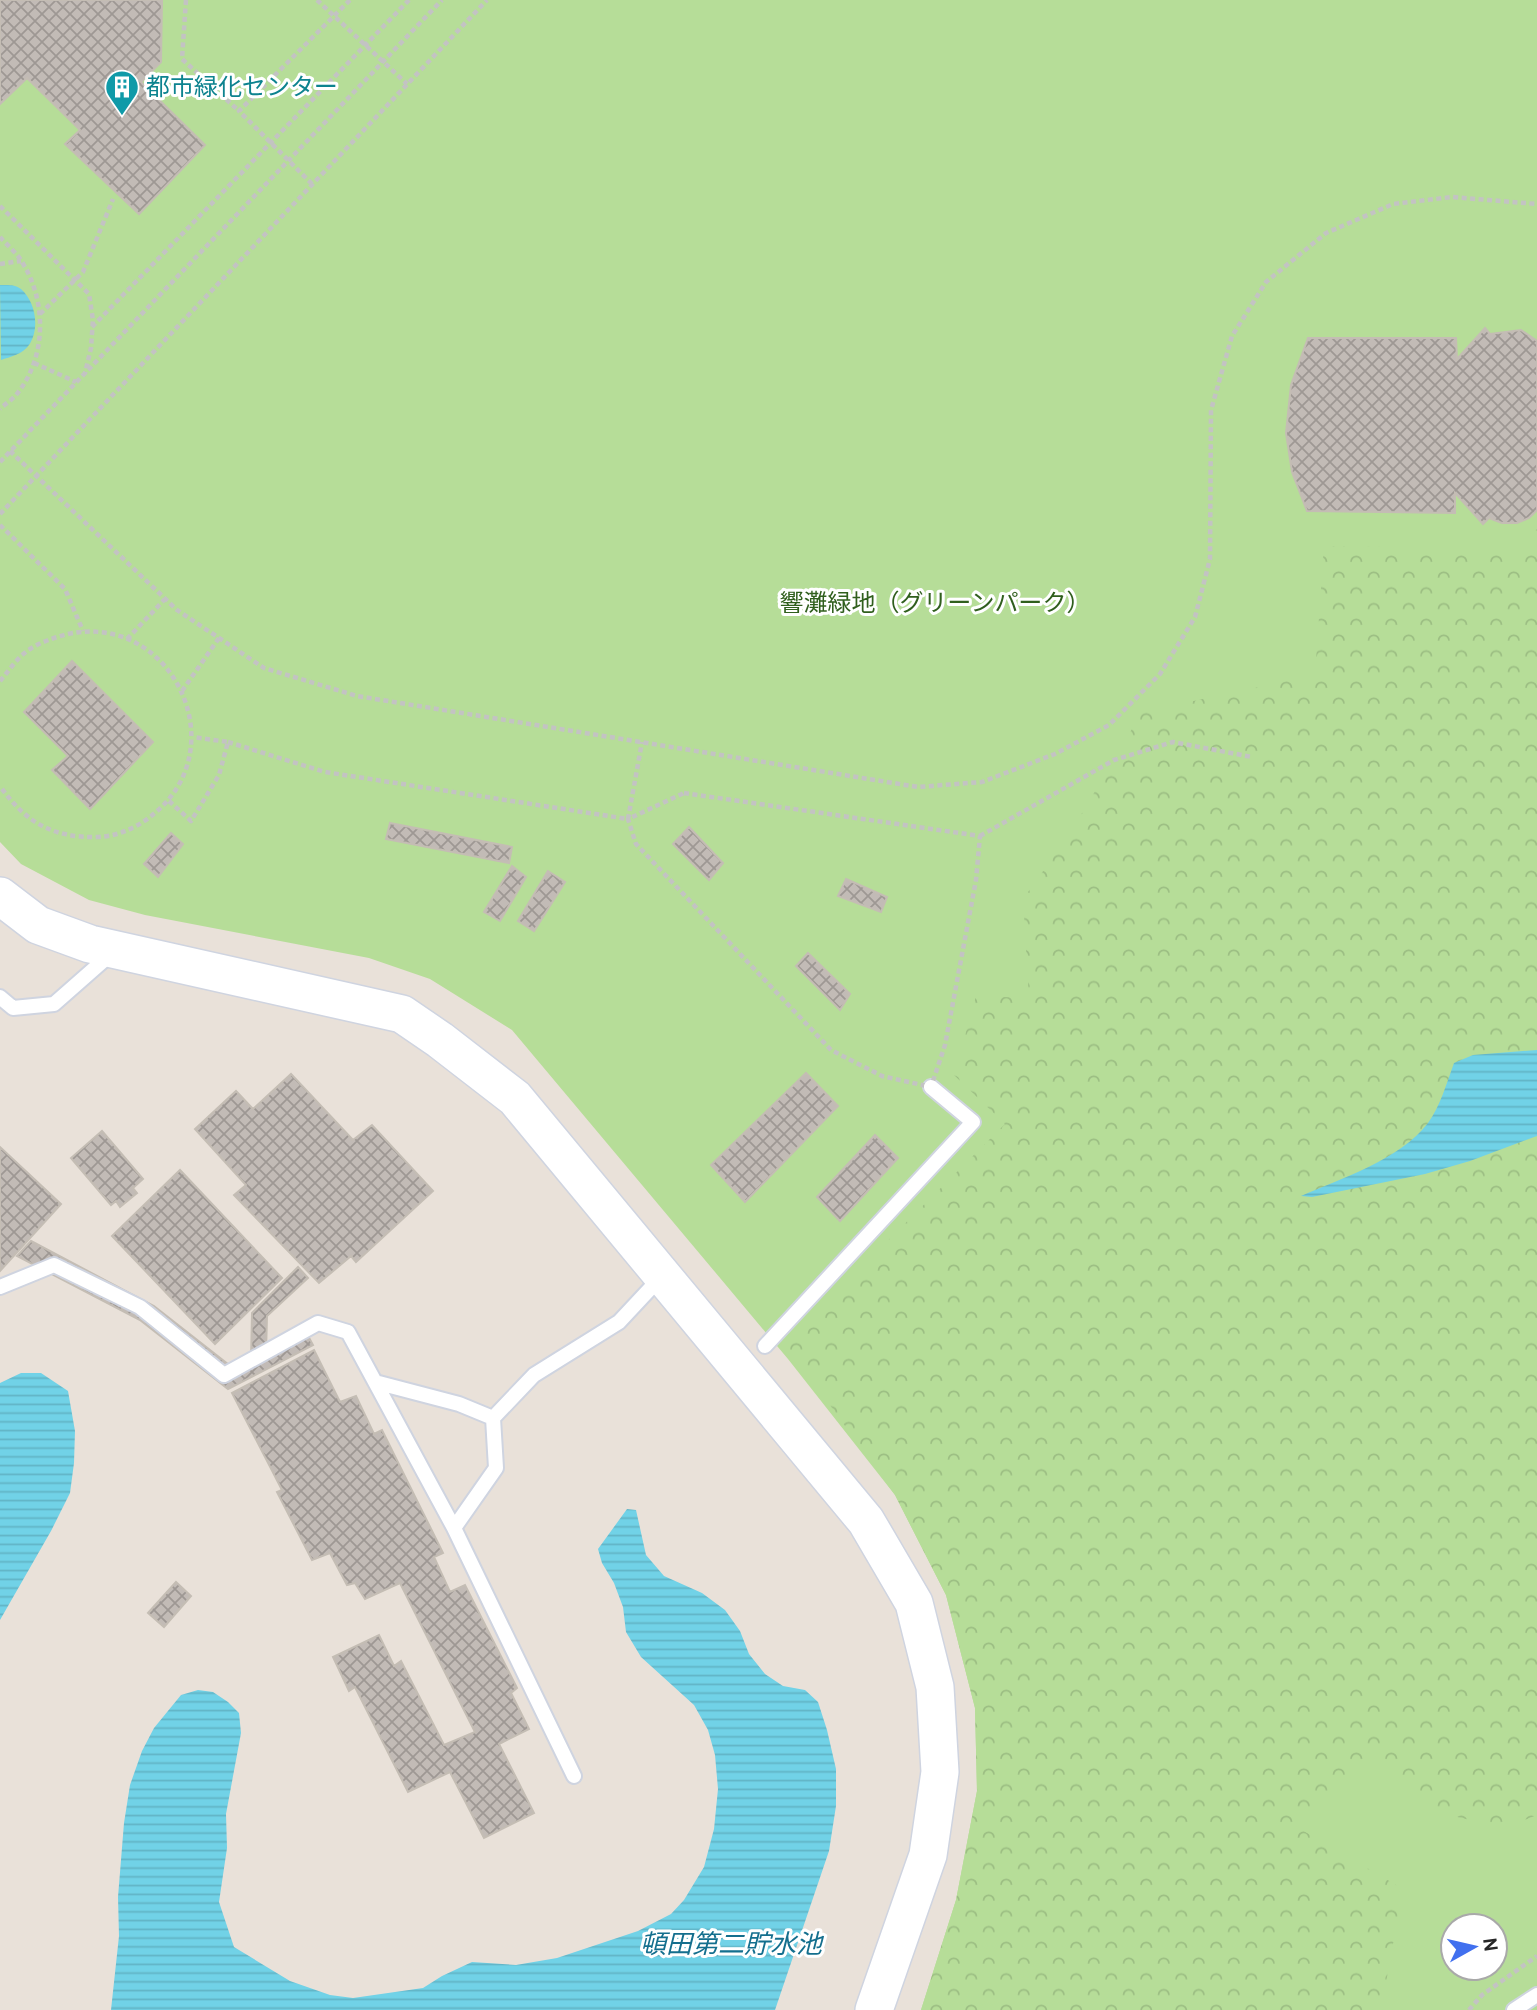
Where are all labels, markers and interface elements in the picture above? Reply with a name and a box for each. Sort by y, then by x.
building icon: 都市緑化センター [103,68,141,117]
place label: 都市緑化センター [146,74,338,104]
park label: 響灘緑地（グリーンパーク） [780,590,1090,620]
north arrow [1439,1912,1509,1982]
water label: 頓田第二貯水池 [640,1930,825,1963]
text: N [1476,1936,1502,1953]

